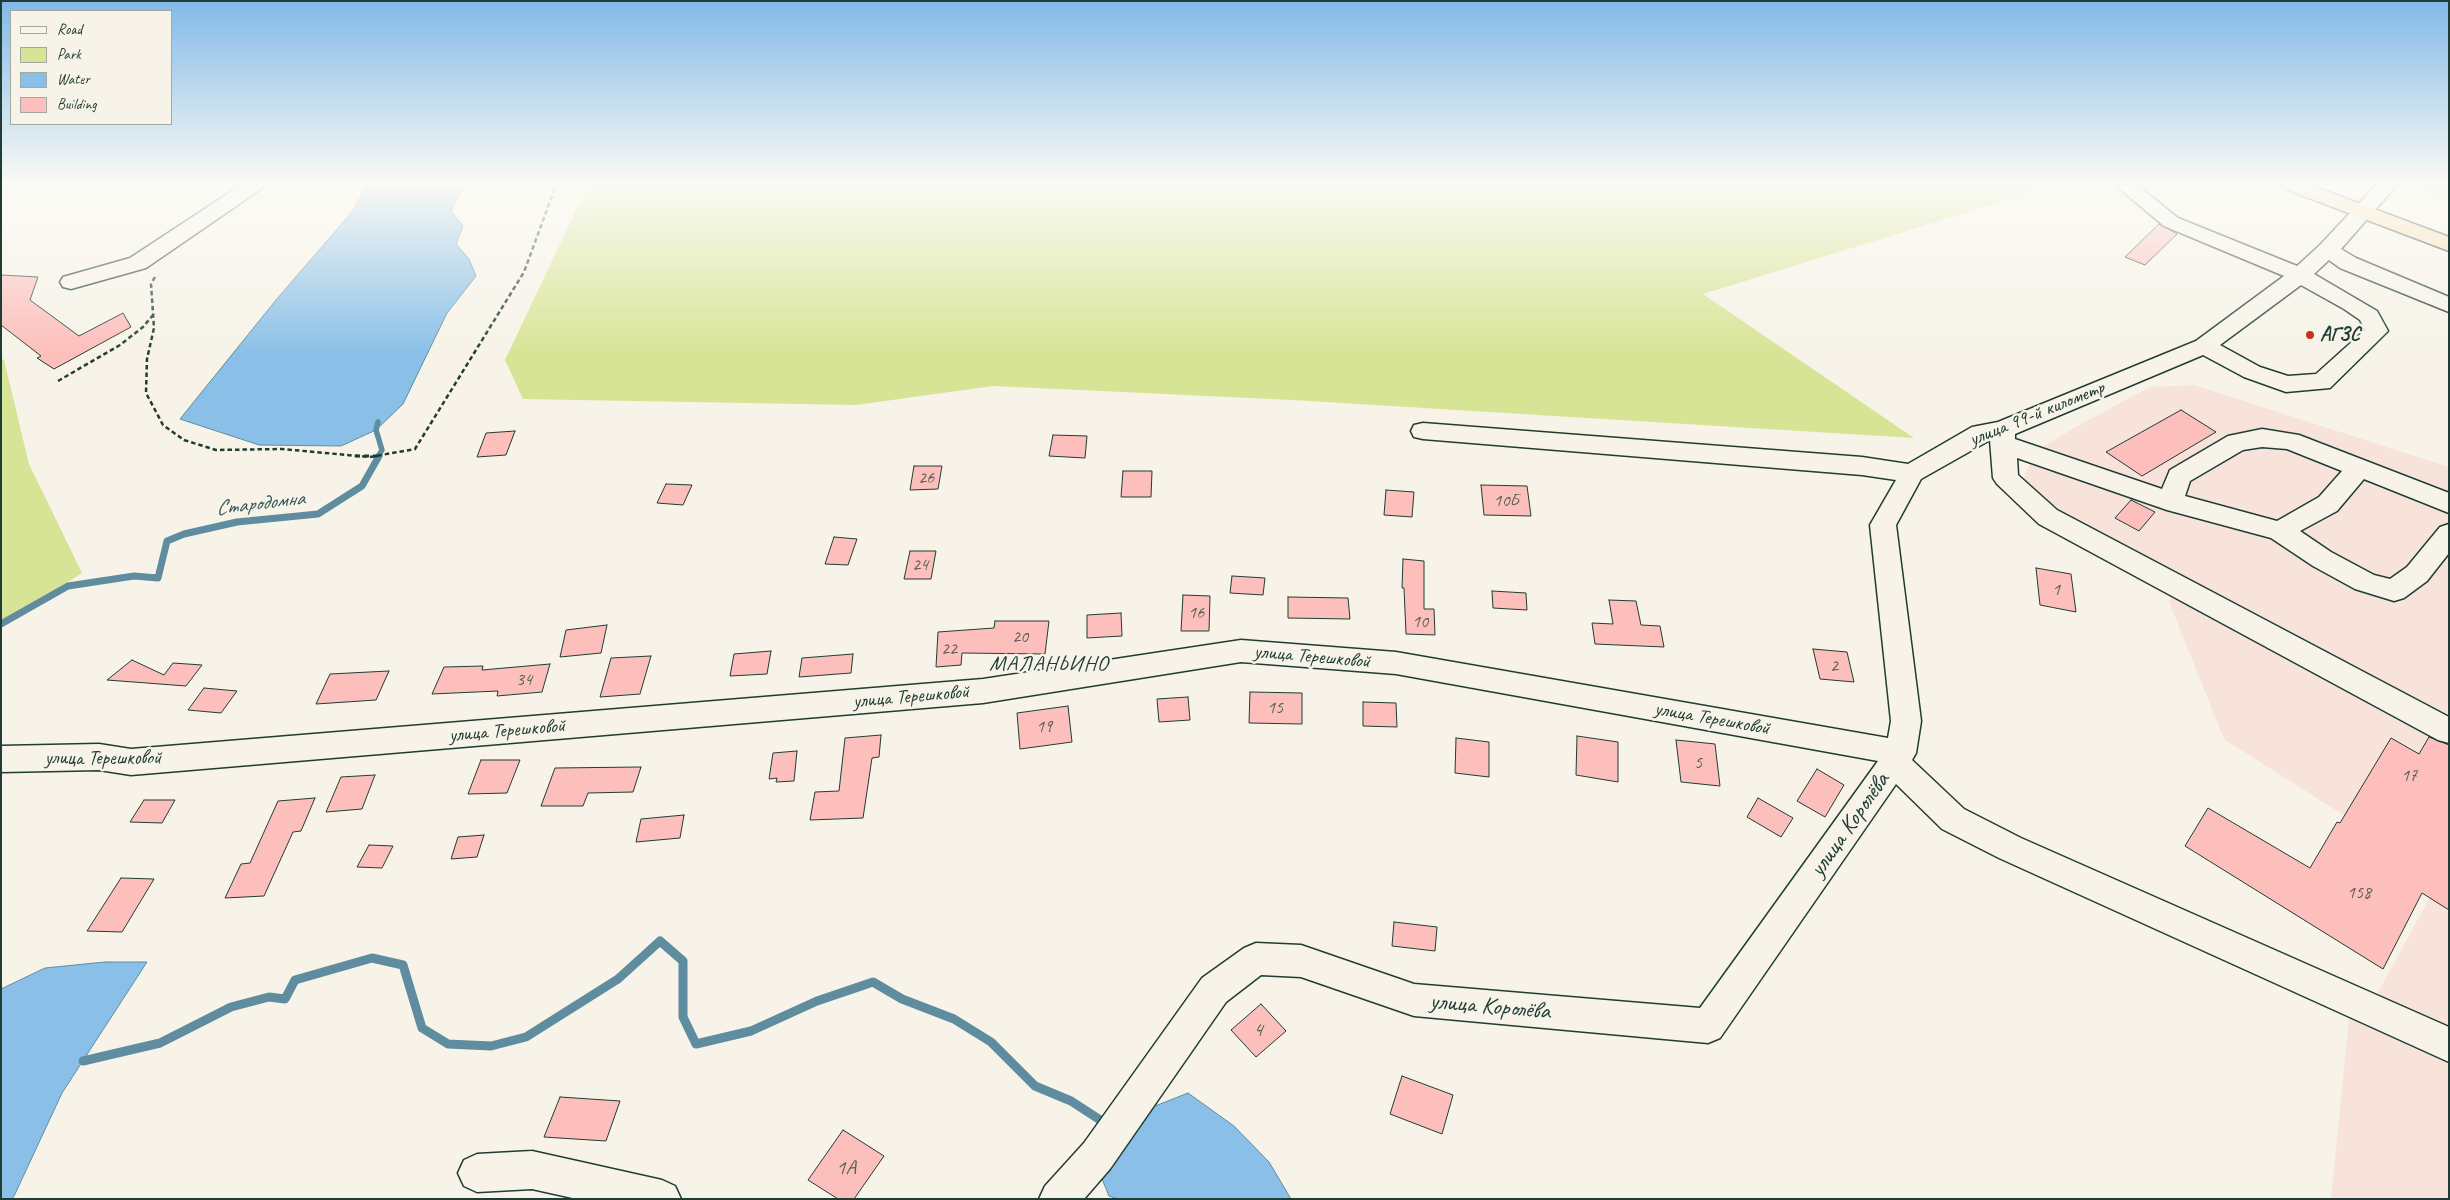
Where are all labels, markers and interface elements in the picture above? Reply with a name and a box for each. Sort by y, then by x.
legend [10,10,172,125]
text: Road [57,20,82,39]
text: Park [57,45,81,64]
text: Water [57,70,90,89]
text: Building [57,95,96,114]
place label: АГЗС [2320,323,2360,347]
marker: АГЗС [2304,329,2316,341]
street label: улица 99-й километр [1966,376,2108,452]
house number: 26 [918,467,934,489]
water label: Стародомна [214,486,306,522]
house number: 10Б [1493,490,1519,512]
house number: 24 [912,554,928,576]
house number: 1 [2052,579,2060,601]
house number: 16 [1188,602,1204,624]
house number: 10 [1412,611,1428,633]
house number: 20 [1012,626,1028,648]
house number: 22 [941,638,957,660]
street label: улица Терешковой [1253,640,1371,674]
district label: МАЛАНЬИНО [989,651,1109,677]
house number: 2 [1830,655,1838,677]
house number: 34 [516,669,532,691]
street label: улица Терешковой [852,680,970,714]
house number: 15 [1267,697,1283,719]
street label: улица Терешковой [1653,697,1771,741]
street label: улица Терешковой [448,714,566,748]
house number: 19 [1036,716,1052,738]
street label: улица Терешковой [45,747,161,771]
house number: 5 [1694,752,1702,774]
house number: 17 [2401,765,2417,787]
street label: улица Королёва [1804,767,1896,883]
house number: 158 [2347,882,2371,904]
street label: улица Королёва [1429,987,1551,1027]
house number: 4 [1253,1017,1263,1043]
house number: 1А [836,1155,856,1181]

